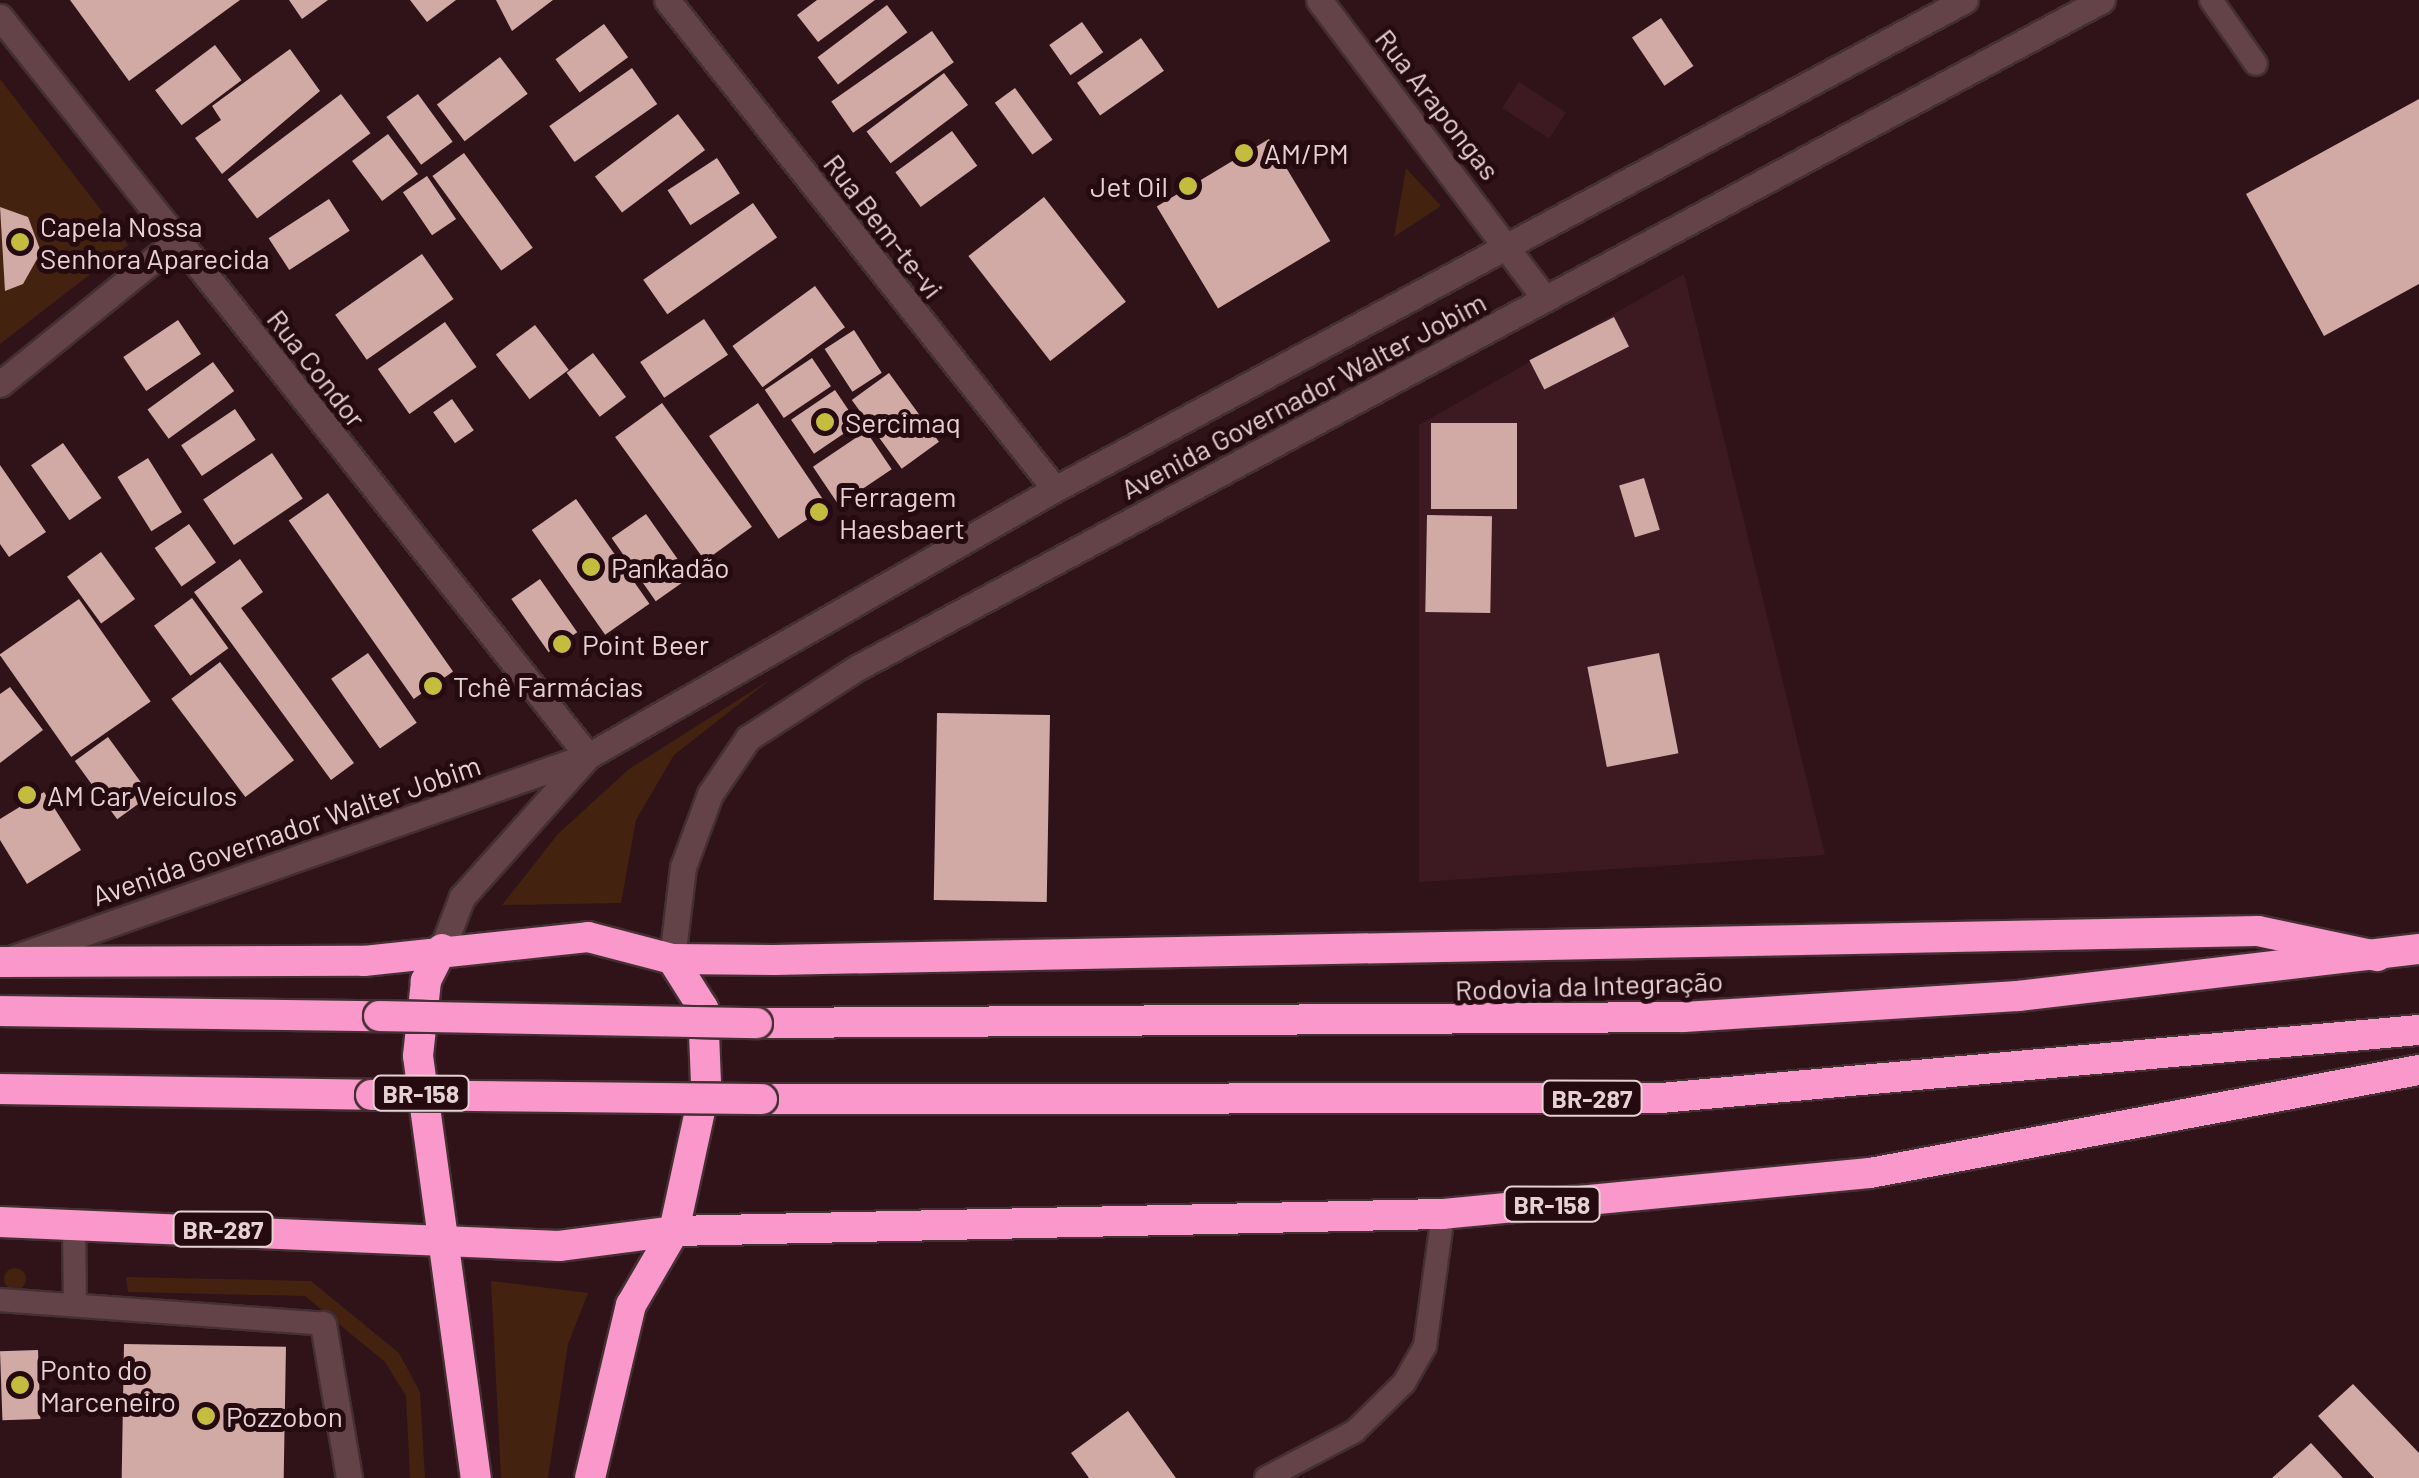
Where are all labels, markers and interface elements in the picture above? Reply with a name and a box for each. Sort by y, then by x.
street label: Rua Arapongas [1369,22,1507,186]
place label: AM/PM [1264,136,1349,170]
marker: AM/PM [1233,142,1255,164]
street label: Rua Bem-te-vi [817,147,951,305]
place label: Jet Oil [1090,169,1168,203]
marker: Jet Oil [1177,175,1199,197]
place label: Capela Nossa Senhora Aparecida [40,209,270,275]
marker: Capela Nossa Senhora Aparecida [9,231,31,253]
street label: Avenida Governador Walter Jobim [1115,284,1491,506]
street label: Rua Condor [261,303,373,433]
place label: Sercimaq [845,405,961,439]
marker: Sercimaq [814,411,836,433]
place label: Ferragem Haesbaert [839,479,965,545]
marker: Ferragem Haesbaert [808,501,830,523]
place label: Pankadão [611,550,730,584]
marker: Pankadão [580,556,602,578]
place label: Point Beer [582,627,709,661]
marker: Point Beer [551,633,573,655]
place label: Tchê Farmácias [453,669,643,703]
marker: Tchê Farmácias [422,675,444,697]
street label: Avenida Governador Walter Jobim [87,748,485,912]
place label: AM Car Veículos [47,778,237,812]
marker: AM Car Veículos [16,784,38,806]
street label: Rodovia da Integração [1454,964,1724,1006]
road number: BR-158 [371,1073,471,1113]
road number: BR-287 [1540,1078,1644,1118]
road number: BR-158 [1502,1184,1602,1224]
road number: BR-287 [170,1209,276,1249]
place label: Ponto do Marceneiro [40,1352,176,1418]
marker: Ponto do Marceneiro [9,1374,31,1396]
place label: Pozzobon [226,1399,343,1433]
marker: Pozzobon [195,1405,217,1427]

